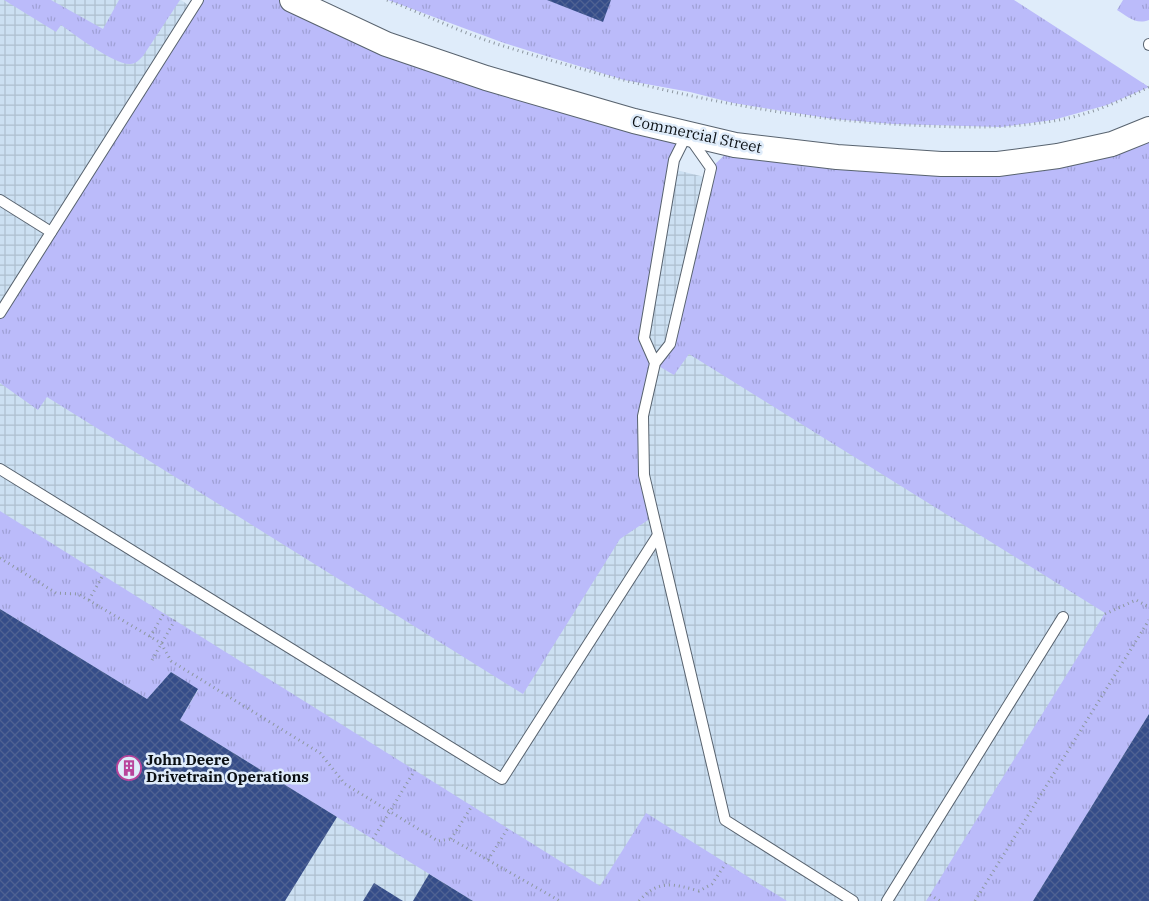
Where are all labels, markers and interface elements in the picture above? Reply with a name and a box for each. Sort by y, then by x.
street label: Commercial Street [630,111,764,157]
place label: John Deere Drivetrain Operations [146,750,309,786]
building icon: John Deere Drivetrain Operations [116,755,142,781]

